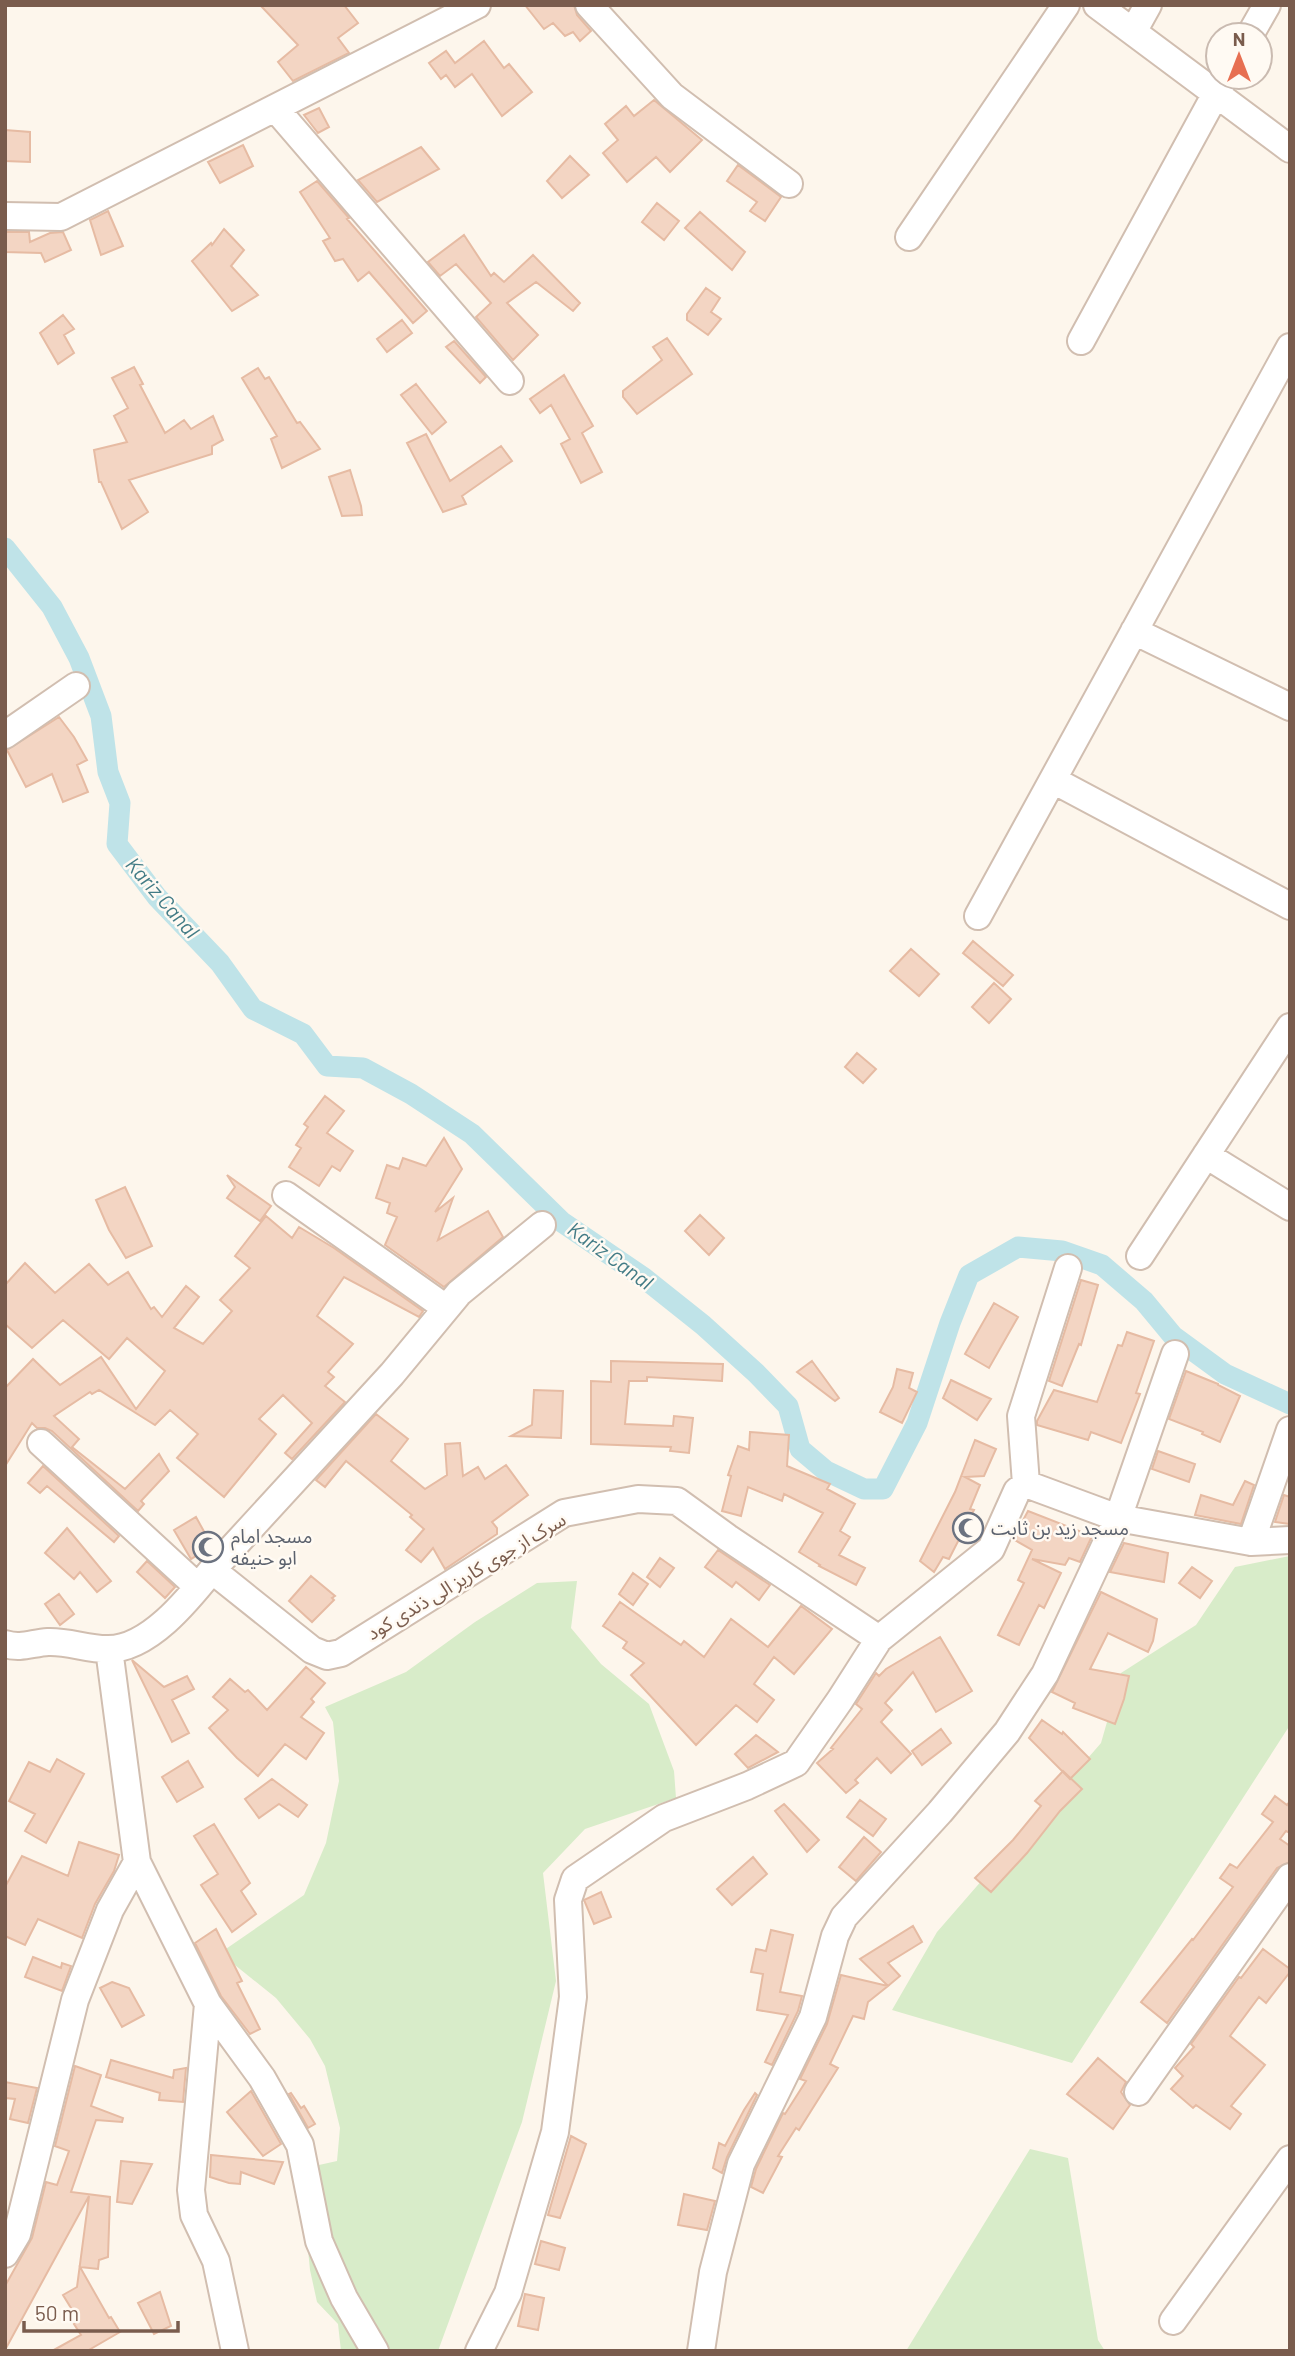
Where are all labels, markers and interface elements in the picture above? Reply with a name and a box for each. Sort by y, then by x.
north arrow [1204,21,1274,91]
text: N [1233,27,1245,50]
water label: Kariz Canal [121,851,205,943]
water label: Kariz Canal [563,1216,659,1294]
street label: سرک از جوی کاریز الی ذندی کود [362,1507,570,1645]
mosque icon: مسجد زید بن ثابت [951,1511,985,1545]
place label: مسجد زید بن ثابت [991,1516,1129,1540]
place label: مسجد امام ابو حنیفه [231,1524,312,1570]
mosque icon: مسجد امام ابو حنیفه [191,1530,225,1564]
scale bar [24,2290,178,2334]
text: 50 m [35,2300,79,2325]

